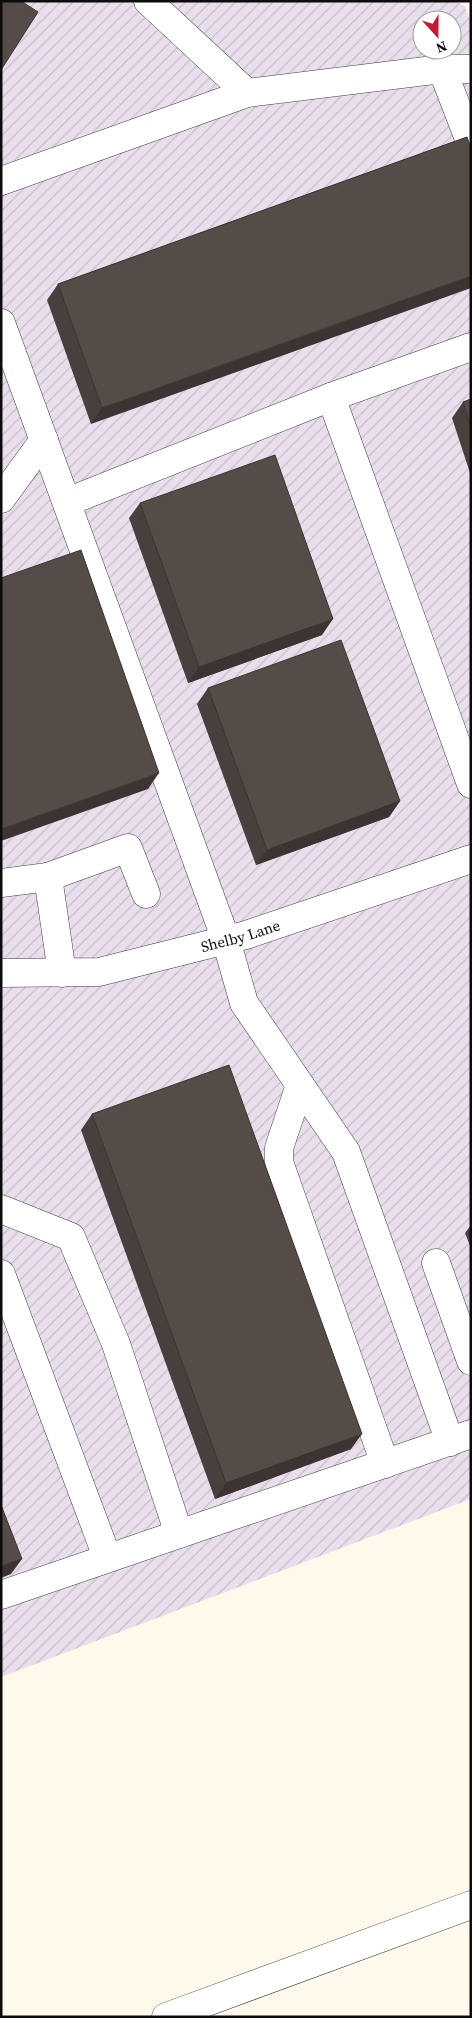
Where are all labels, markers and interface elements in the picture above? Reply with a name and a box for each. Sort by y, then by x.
north arrow [412,10,462,60]
text: N [433,36,450,58]
street label: Shelby Lane [198,914,283,956]

